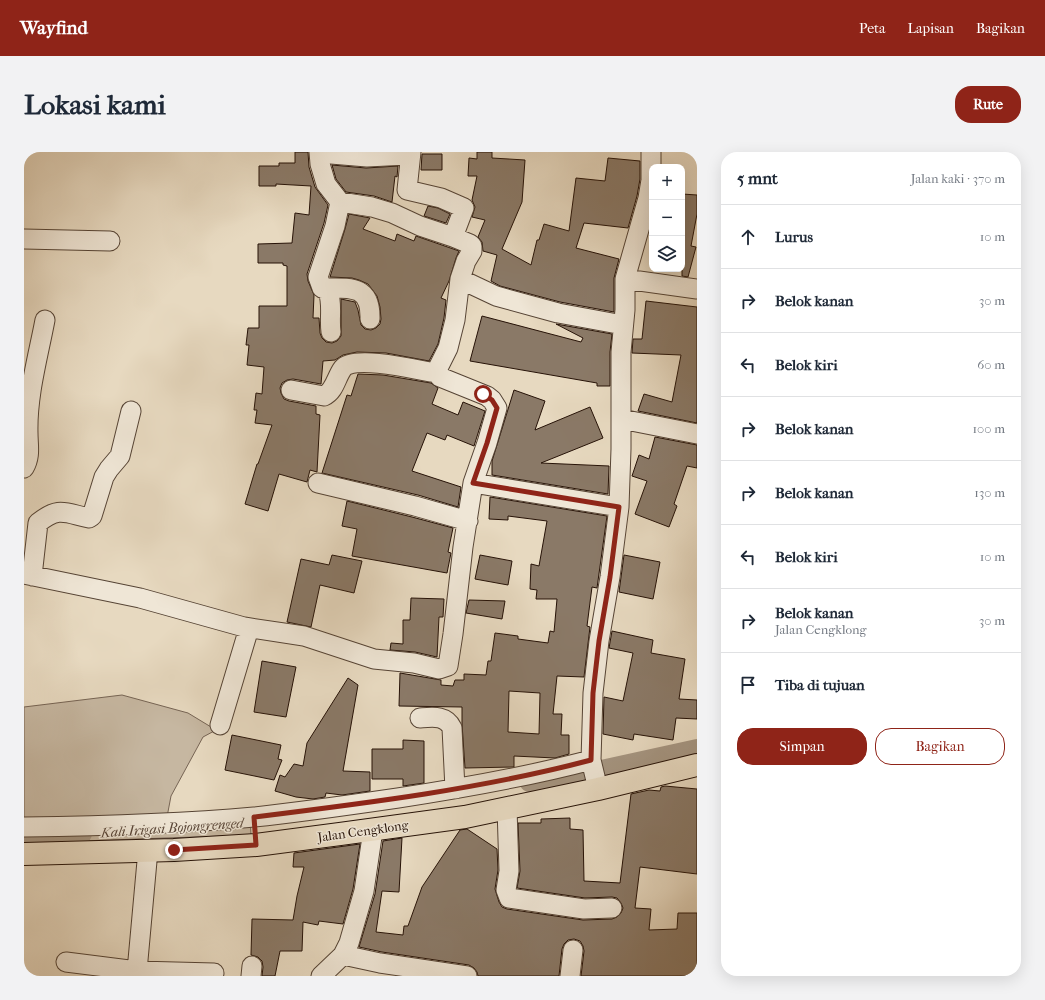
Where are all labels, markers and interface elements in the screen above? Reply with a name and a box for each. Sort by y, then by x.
text: Wayfind [20,17,88,39]
text: Peta [859,20,886,37]
text: Lapisan [908,20,954,37]
text: Bagikan [976,20,1025,37]
button: Rute [955,86,1021,123]
text: Lokasi kami [24,88,166,121]
map controls [649,164,685,272]
button: + [649,164,685,200]
text: 5 mnt [737,168,778,188]
text: Jalan kaki · 370 m [911,171,1005,186]
button: − [649,200,685,236]
icon: ahead [737,226,759,248]
text: Lurus [775,228,813,246]
text: 10 m [980,229,1005,244]
button: layers [649,236,685,272]
icon: right [737,290,759,312]
text: Belok kanan [775,292,854,310]
text: 30 m [979,293,1005,308]
icon: left [737,354,759,376]
text: Belok kiri [775,356,838,374]
text: 60 m [977,357,1005,372]
route start [474,385,492,403]
icon: right [737,418,759,440]
text: Belok kanan [775,420,854,438]
text: 100 m [972,421,1005,436]
icon: right [737,482,759,504]
text: Belok kanan [775,484,854,502]
text: 130 m [974,485,1005,500]
icon: left [737,546,759,568]
text: Belok kiri [775,548,838,566]
text: 10 m [980,549,1005,564]
text: Belok kanan [775,604,854,622]
icon: right [737,610,759,632]
text: 30 m [979,613,1005,628]
text: Jalan Cengklong [775,622,866,637]
icon: arrive [737,674,759,696]
text: Tiba di tujuan [775,676,865,694]
button: Simpan [737,728,867,765]
button: Bagikan [875,728,1005,765]
water label: Kali Irigasi Bojongrenged [99,814,246,842]
street label: Jalan Cengklong [316,817,410,845]
route end [165,841,183,859]

